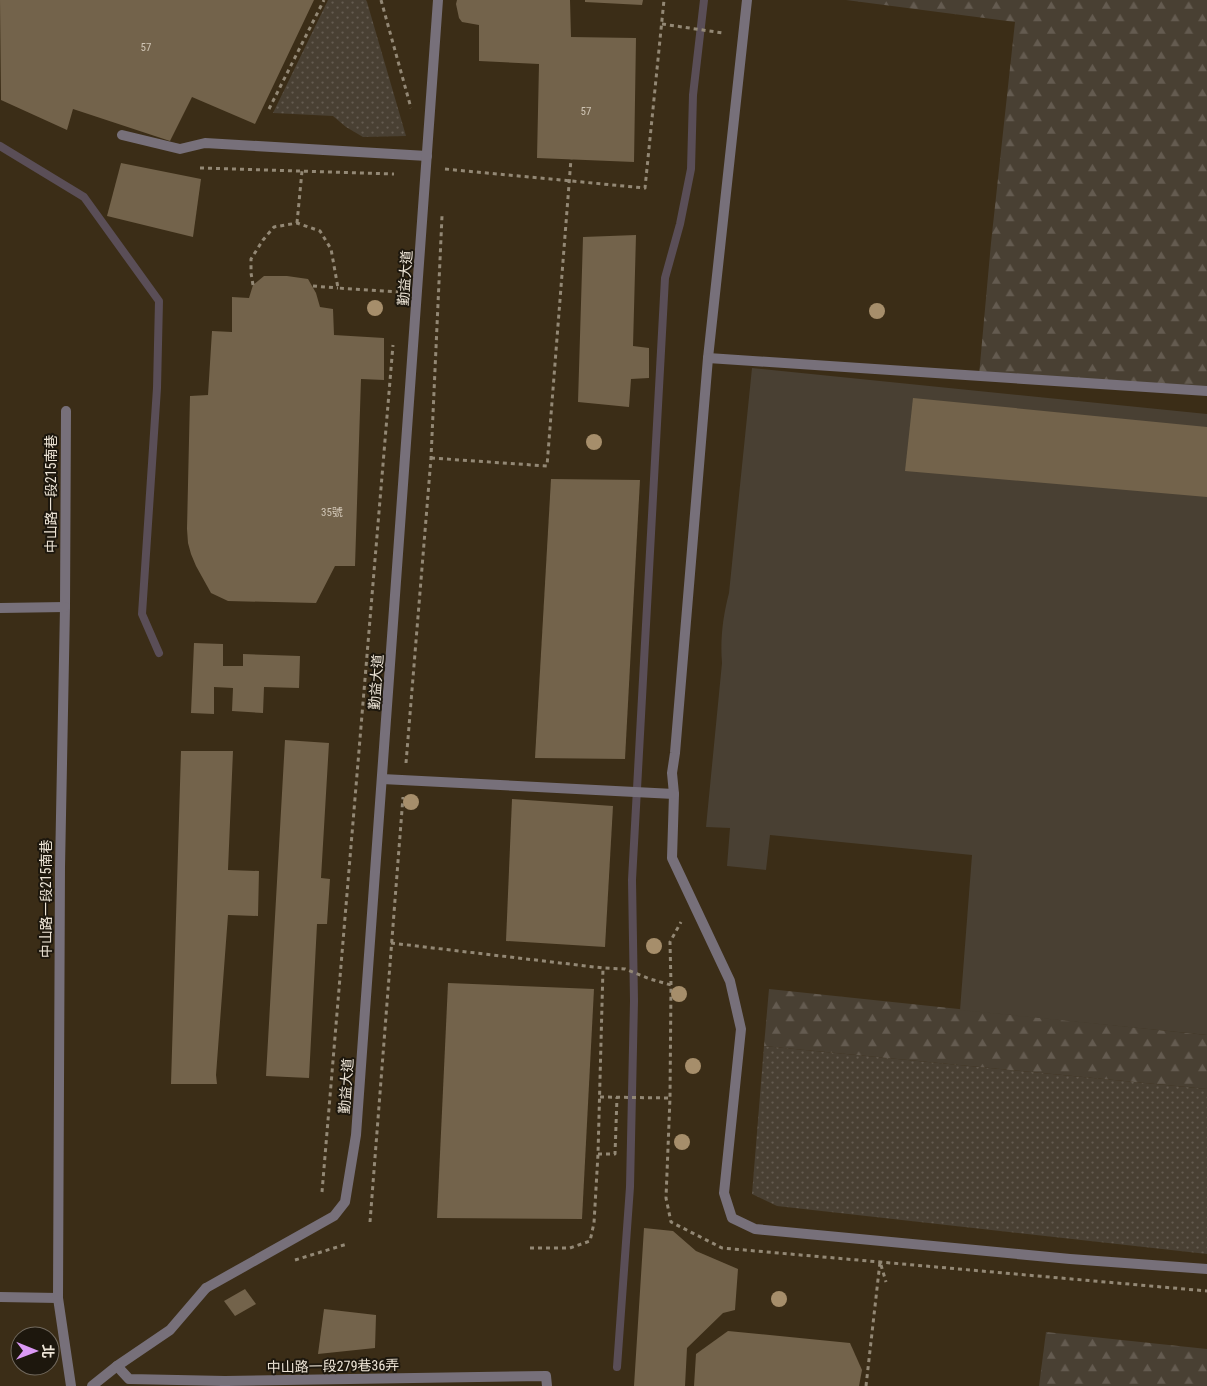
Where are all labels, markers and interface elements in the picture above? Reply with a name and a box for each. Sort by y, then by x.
house number: 57 [141,41,151,54]
house number: 57 [581,105,591,118]
street label: 勤益大道 [395,250,415,306]
street label: 中山路一段215南巷 [43,435,59,553]
house number: 35號 [321,506,343,519]
street label: 勤益大道 [366,654,386,710]
street label: 中山路一段215南巷 [38,840,54,958]
street label: 勤益大道 [336,1058,356,1114]
north arrow [10,1326,60,1376]
text: 北 [40,1344,56,1358]
street label: 中山路一段279巷36弄 [267,1357,399,1375]

